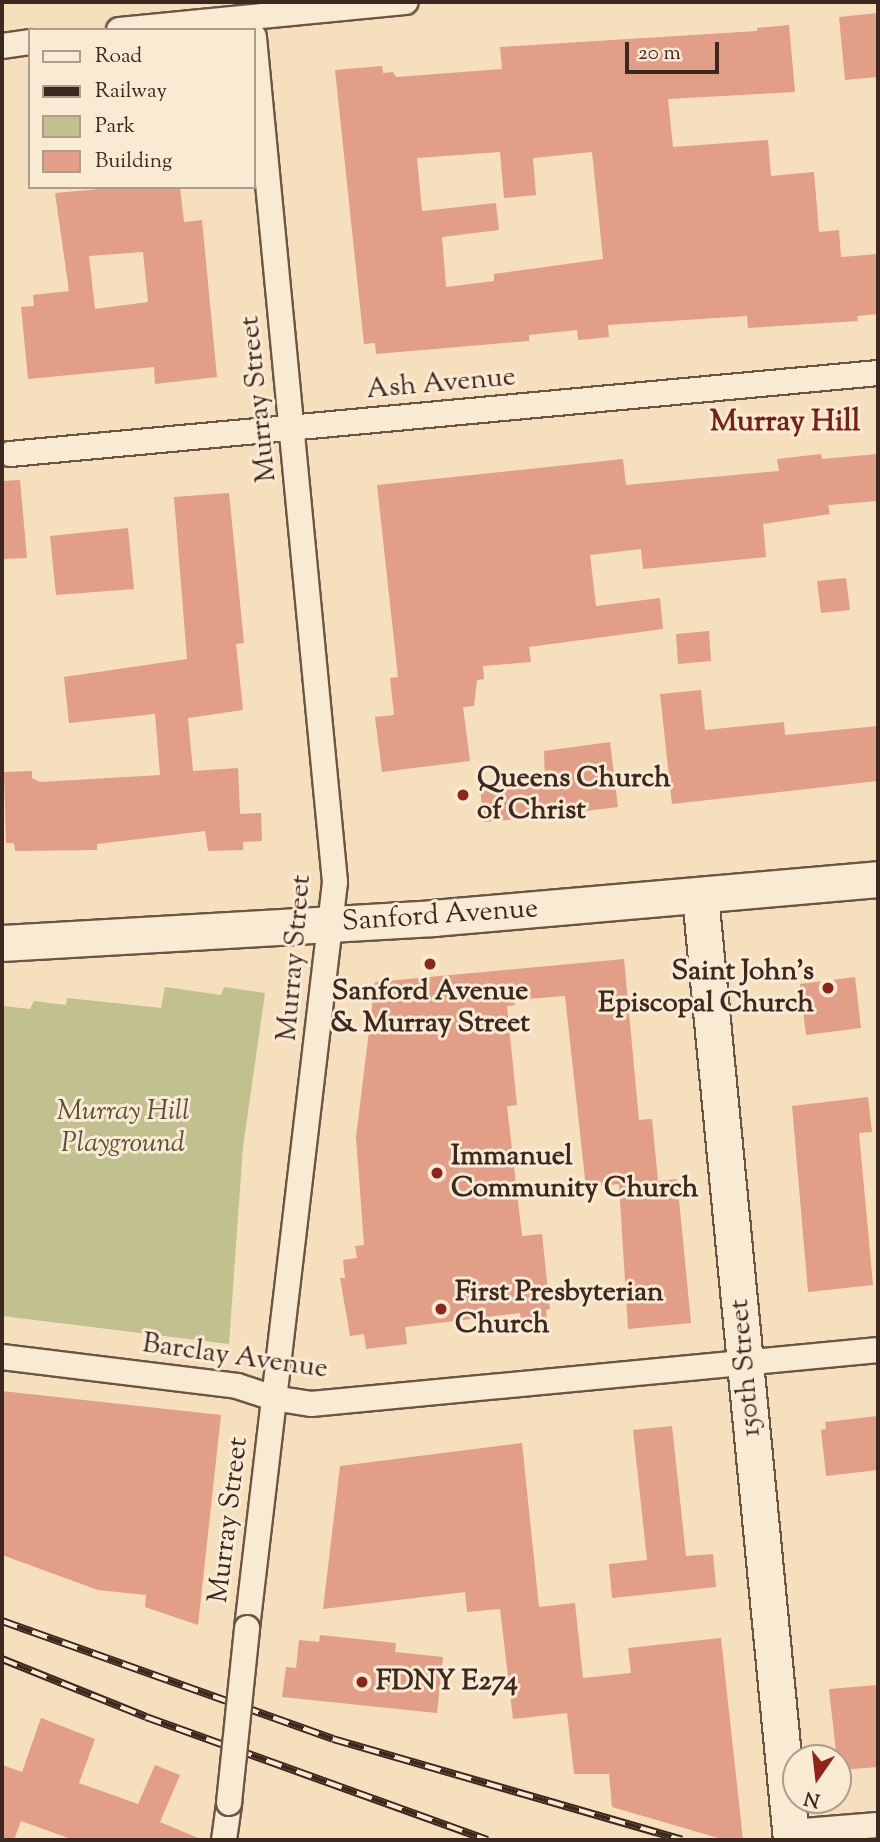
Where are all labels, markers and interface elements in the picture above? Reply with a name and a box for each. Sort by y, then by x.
legend [28,28,256,189]
scale bar [628,28,722,72]
text: 20 m [638,39,681,69]
text: Road [95,42,142,72]
text: Railway [95,77,167,107]
text: Park [95,112,135,142]
text: Building [95,147,172,177]
street label: Murray Street [234,314,284,484]
street label: Ash Avenue [365,361,517,407]
district label: Murray Hill [710,405,860,441]
place label: Queens Church of Christ [477,762,671,828]
marker: Queens Church of Christ [455,787,471,803]
street label: Murray Street [271,873,319,1043]
street label: Sanford Avenue [341,892,539,940]
place label: Saint John's Episcopal Church [598,955,814,1021]
marker: Sanford Avenue & Murray Street [422,956,438,972]
place label: Sanford Avenue & Murray Street [330,975,530,1041]
marker: Saint John's Episcopal Church [820,980,836,996]
park label: Murray Hill Playground [56,1095,190,1161]
place label: Immanuel Community Church [451,1140,698,1206]
marker: Immanuel Community Church [429,1165,445,1181]
place label: First Presbyterian Church [455,1276,664,1342]
street label: 150th Street [723,1298,769,1438]
marker: First Presbyterian Church [433,1301,449,1317]
street label: Barclay Avenue [140,1327,330,1387]
street label: Murray Street [202,1435,256,1605]
place label: FDNY E274 [376,1665,518,1699]
marker: FDNY E274 [354,1674,370,1690]
north arrow [782,1744,852,1814]
text: N [802,1783,823,1813]

